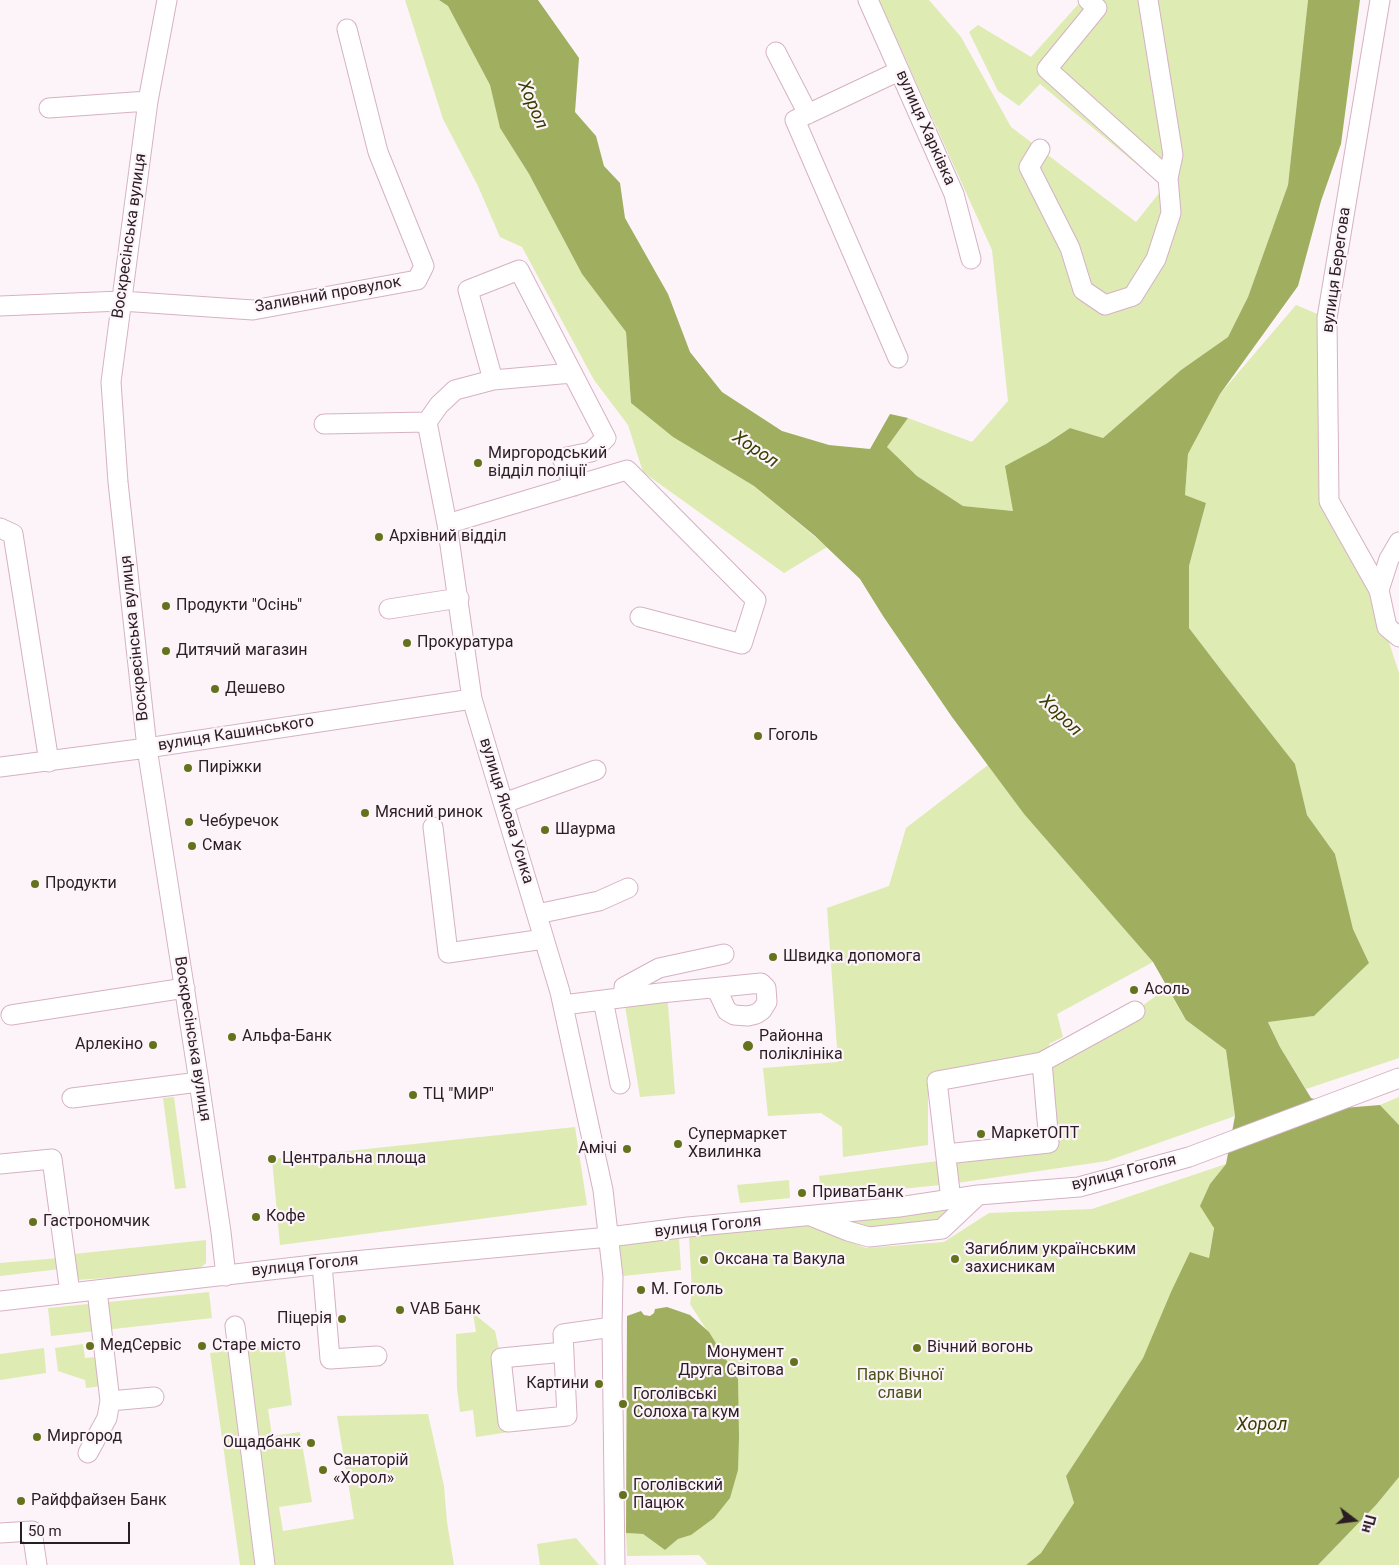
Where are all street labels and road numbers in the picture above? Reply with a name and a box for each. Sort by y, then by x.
street label: вулиця Харківка [891,68,959,188]
street label: Воскресінська вулиця [109,152,151,320]
street label: вулиця Берегова [1319,206,1355,334]
street label: Заливний провулок [253,273,403,317]
street label: Воскресінська вулиця [117,554,153,722]
street label: вулиця Кашинського [157,712,315,756]
street label: вулиця Якова Усика [475,736,537,886]
street label: Воскресінська вулиця [169,955,215,1123]
street label: вулиця Гоголя [1070,1151,1178,1195]
street label: вулиця Гоголя [654,1212,762,1242]
street label: вулиця Гоголя [251,1251,359,1281]

